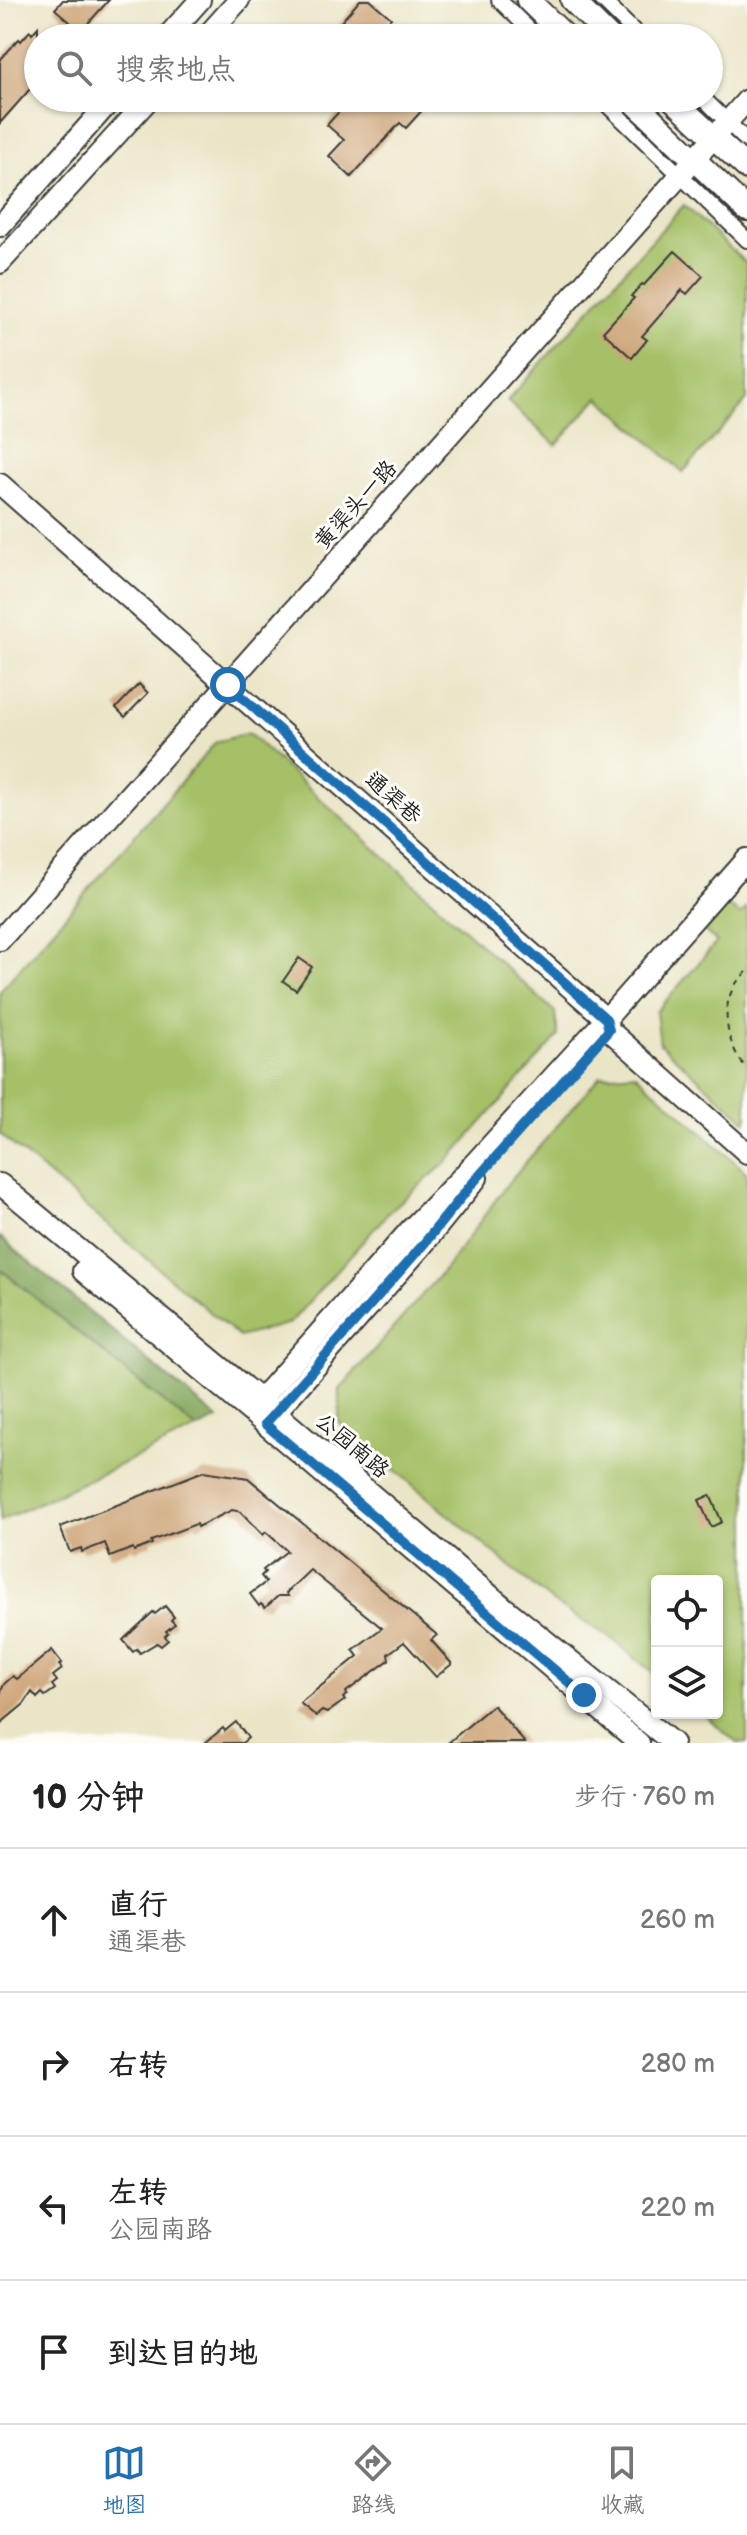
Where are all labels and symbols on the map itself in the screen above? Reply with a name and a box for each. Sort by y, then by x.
street label: 黄渠头一路 [309,455,403,555]
route start [210,667,246,703]
street label: 通渠巷 [359,766,427,830]
street label: 公园南路 [310,1407,394,1485]
route end [566,1677,602,1713]

